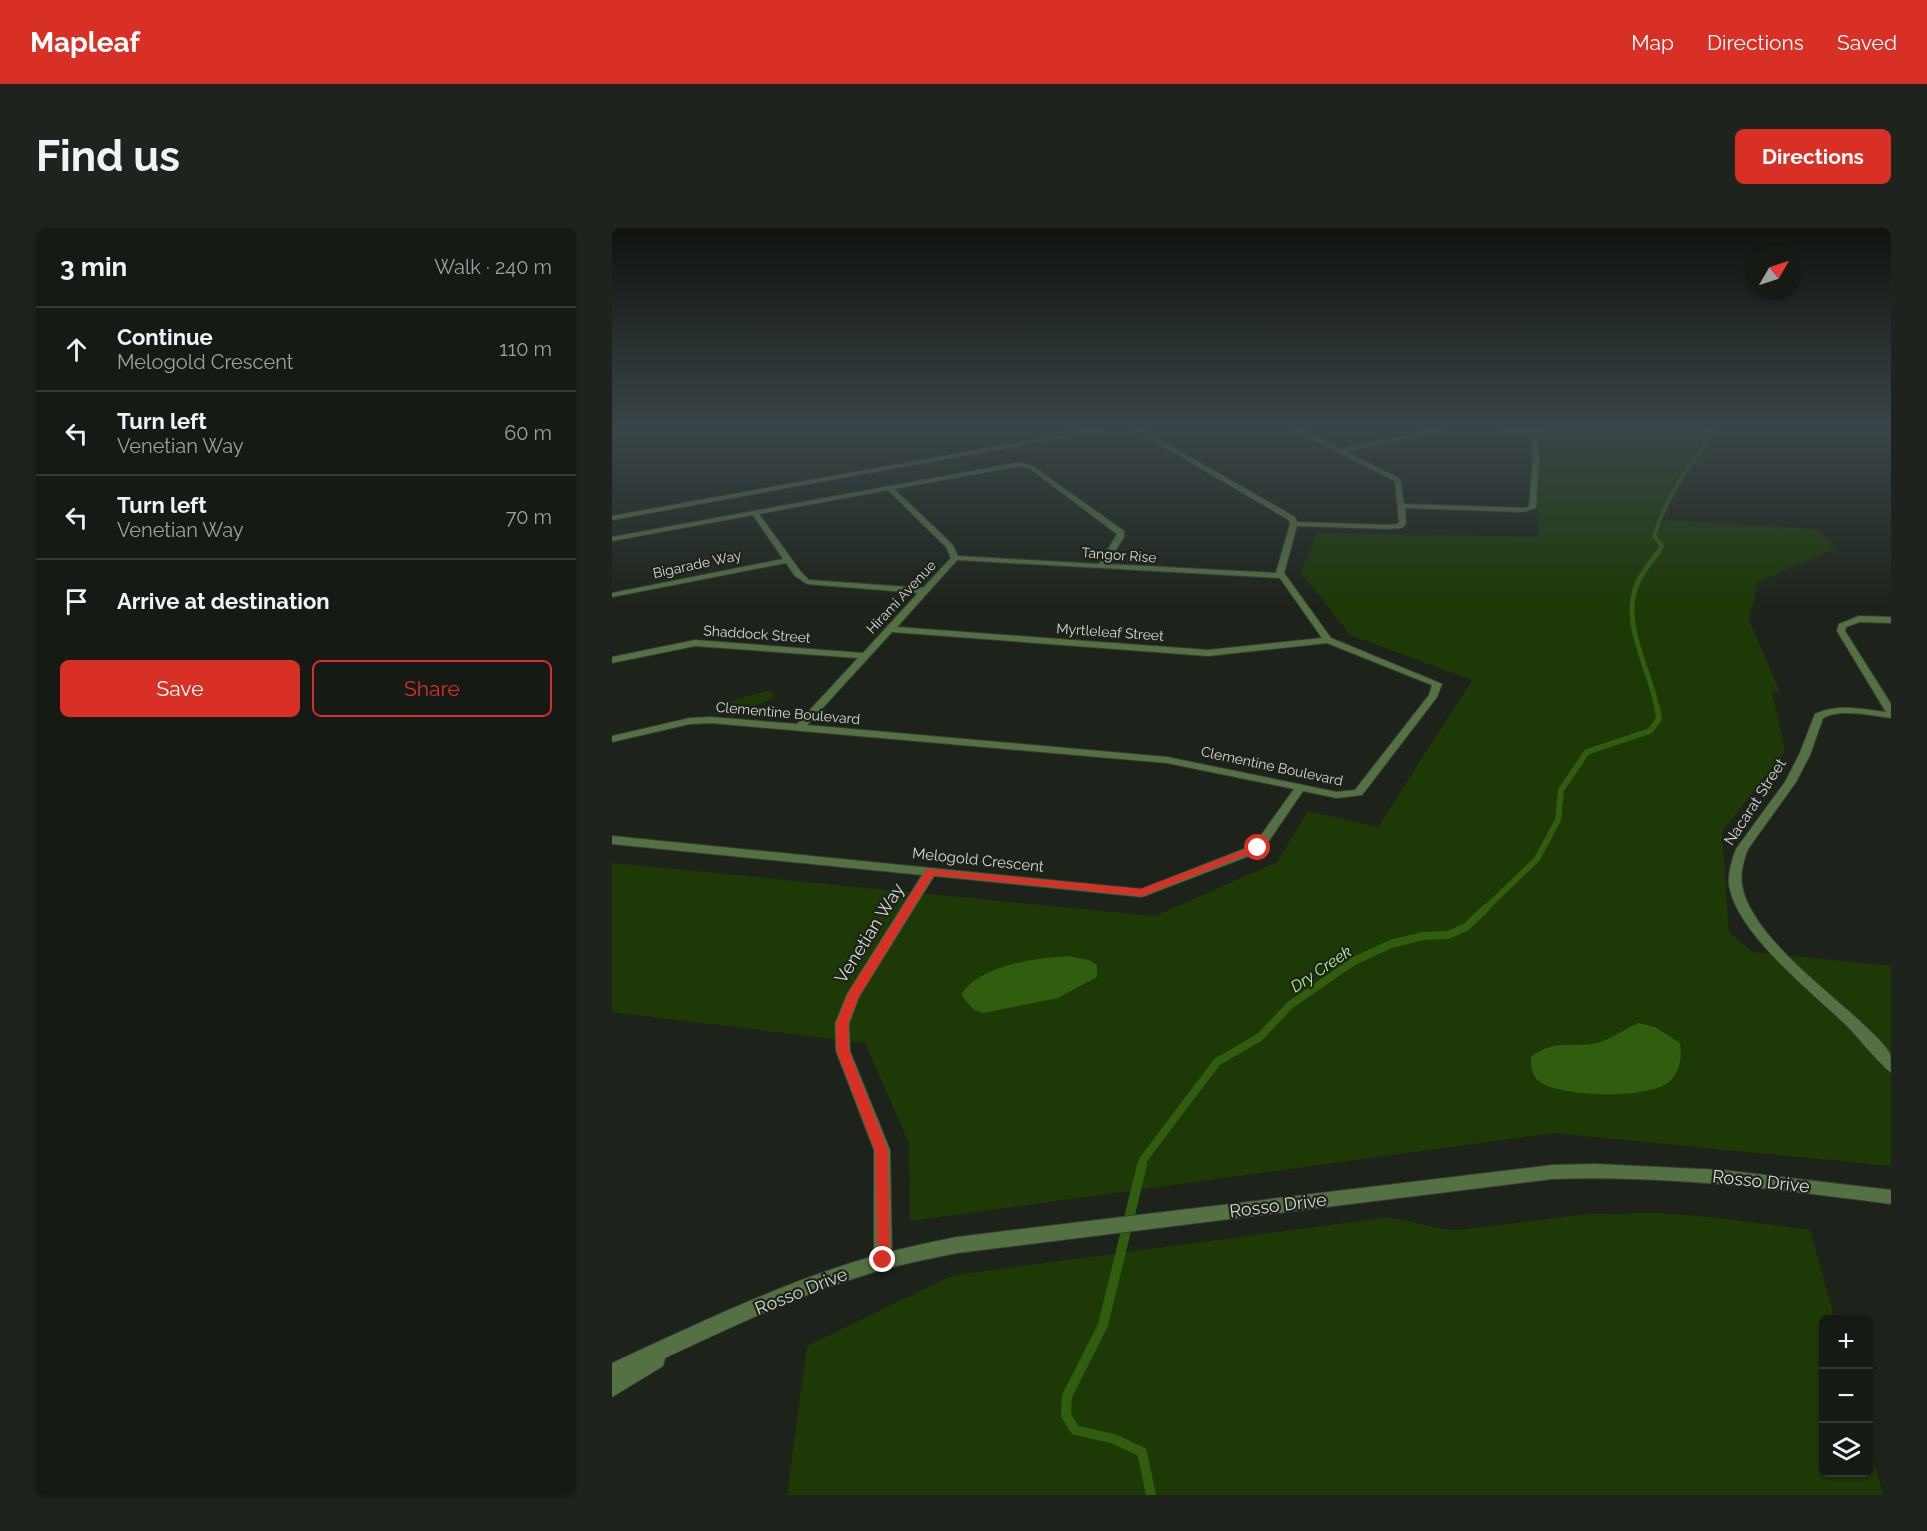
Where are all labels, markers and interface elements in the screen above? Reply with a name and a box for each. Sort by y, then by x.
text: Mapleaf [30,26,140,59]
text: Map [1631,30,1674,55]
text: Directions [1707,30,1804,55]
text: Saved [1837,30,1897,55]
button: Directions [1735,129,1891,184]
text: Find us [36,132,180,181]
north arrow [1747,246,1801,300]
text: 3 min [60,252,127,282]
text: Walk · 240 m [434,255,552,279]
text: Continue [117,324,213,350]
icon: ahead [60,333,93,366]
text: 110 m [499,337,552,361]
text: Melogold Crescent [117,350,293,374]
text: Turn left [117,408,207,434]
icon: left [60,417,93,450]
text: 60 m [504,421,552,445]
text: Venetian Way [117,434,244,458]
text: Turn left [117,492,207,518]
icon: left [60,501,93,534]
text: 70 m [506,505,552,529]
text: Venetian Way [117,518,244,542]
street label: Tangor Rise [1081,544,1157,566]
street label: Bigarade Way [651,547,743,581]
street label: Hirami Avenue [863,557,939,637]
icon: arrive [60,585,93,618]
text: Arrive at destination [117,588,330,614]
street label: Myrtleleaf Street [1056,620,1165,644]
street label: Shaddock Street [703,622,811,646]
button: Save [60,660,300,717]
button: Share [312,660,552,717]
street label: Clementine Boulevard [715,699,861,727]
street label: Clementine Boulevard [1200,743,1344,789]
street label: Nacarat Street [1720,755,1790,849]
route start [1244,834,1270,860]
street label: Melogold Crescent [911,844,1045,876]
street label: Venetian Way [830,879,908,987]
water label: Dry Creek [1287,941,1355,996]
street label: Rosso Drive [1711,1165,1811,1197]
street label: Rosso Drive [1228,1189,1328,1221]
route end [869,1246,895,1272]
street label: Rosso Drive [752,1263,851,1319]
map controls [1819,1315,1873,1477]
button: + [1819,1315,1873,1369]
button: − [1819,1369,1873,1423]
button: layers [1819,1423,1873,1477]

